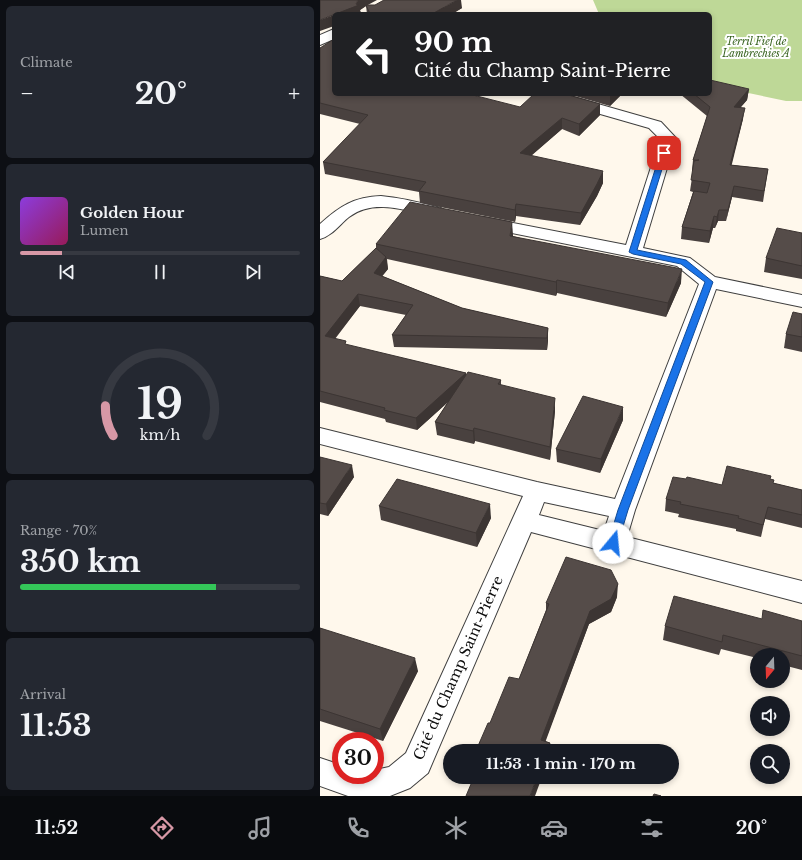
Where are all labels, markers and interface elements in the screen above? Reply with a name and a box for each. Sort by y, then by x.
text: 90 m [414,25,492,60]
icon: left [348,28,400,80]
park label: Terril Fief de Lambrechies A [721,35,790,60]
text: Climate [20,54,73,71]
text: Cité du Champ Saint-Pierre [414,60,671,82]
text: 20° [135,75,187,112]
text: − [20,80,34,107]
text: + [288,80,300,107]
pin [647,136,681,170]
icon: arrive [653,142,675,164]
text: Golden Hour [80,203,184,222]
text: Lumen [80,222,129,239]
icon: previous [56,261,78,283]
icon: pause [149,261,171,283]
icon: next [242,261,264,283]
text: 19 [137,379,183,430]
text: km/h [140,426,180,444]
text: Range · 70% [20,522,97,539]
position arrow [592,522,634,564]
text: 350 km [20,543,141,580]
street label: Cité du Champ Saint-Pierre [409,573,507,763]
north arrow [750,648,790,688]
map controls [750,648,790,784]
text: Arrival [20,686,66,703]
button: sound [750,696,790,736]
text: 11:53 [20,707,92,744]
speed limit sign: 30 [332,732,384,784]
button: search [750,744,790,784]
text: 11:53 · 1 min · 170 m [486,754,636,773]
icon: directions [148,814,176,842]
icon: music [246,814,274,842]
icon: phone [344,814,372,842]
icon: climate [442,814,470,842]
icon: car [540,814,568,842]
icon: filters [638,814,666,842]
text: 11:52 [35,817,78,839]
text: 20° [736,817,767,839]

